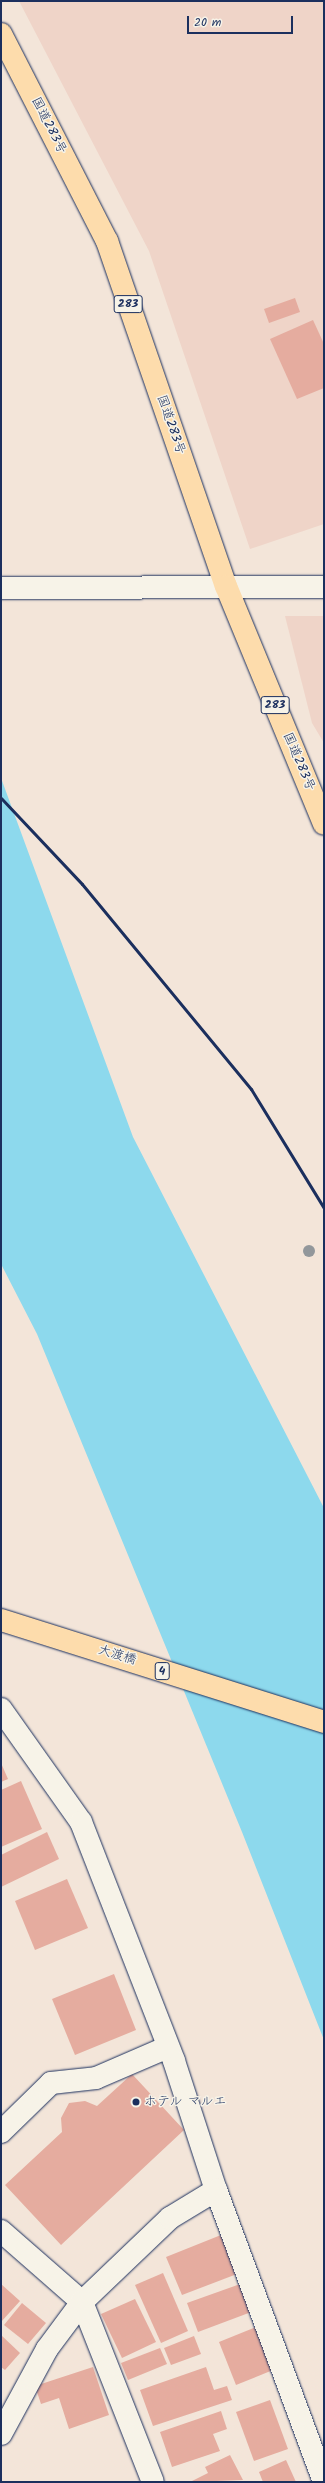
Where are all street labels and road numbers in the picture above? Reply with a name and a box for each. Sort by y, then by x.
street label: 国道283号 [27,95,69,157]
road number: 283 [113,294,143,314]
street label: 国道283号 [153,393,187,457]
road number: 283 [260,695,290,715]
street label: 国道283号 [279,731,317,793]
street label: 大渡橋 [96,1643,138,1669]
road number: 4 [154,1661,170,1681]

